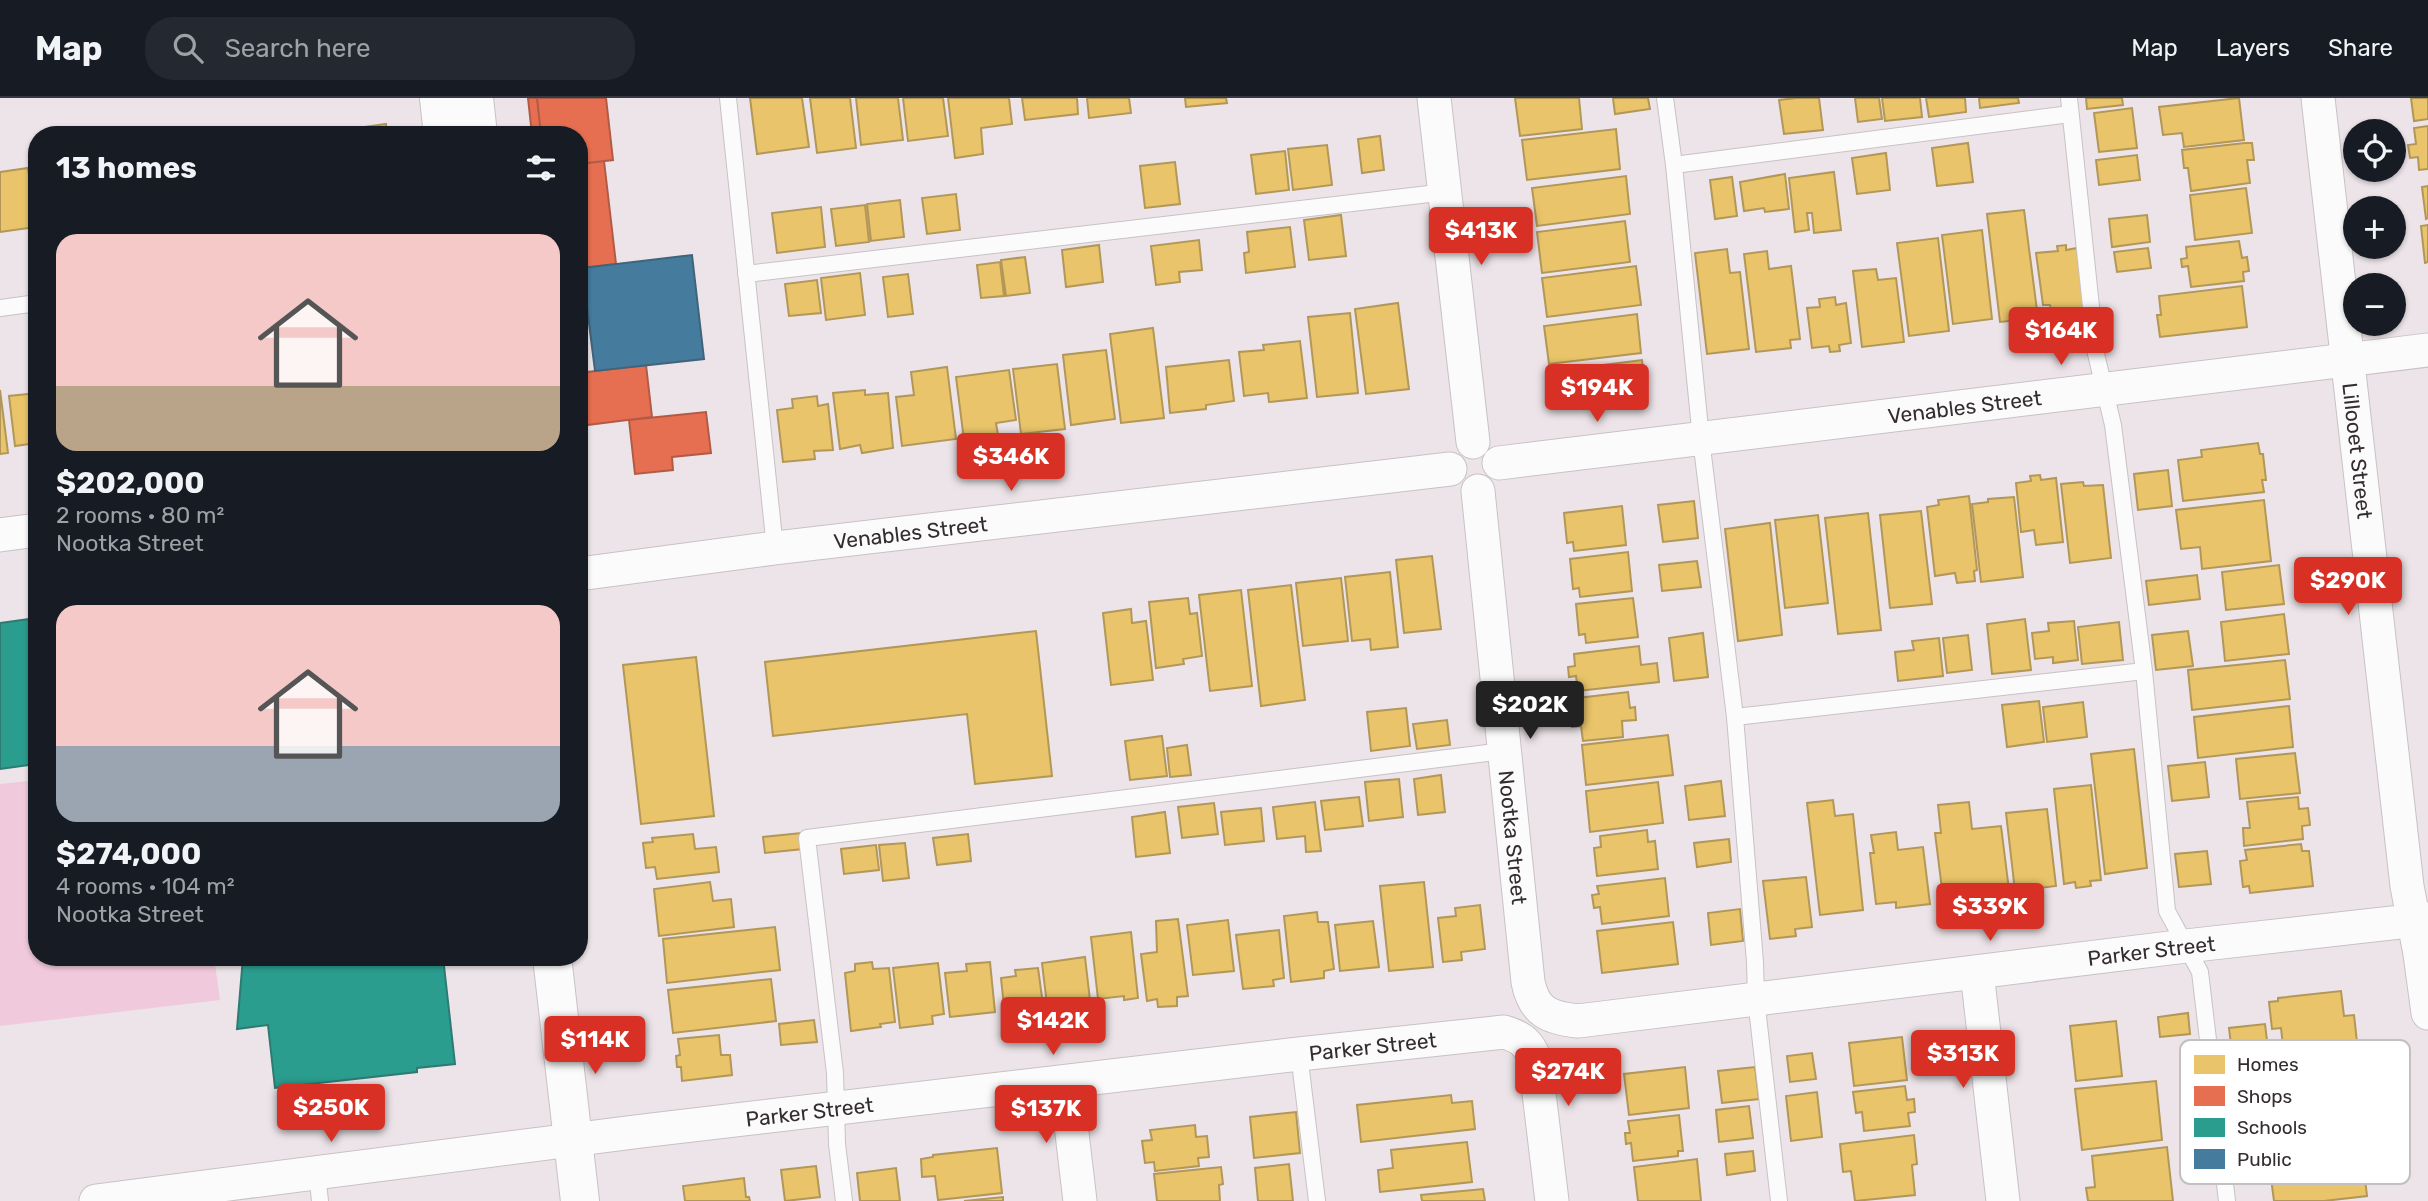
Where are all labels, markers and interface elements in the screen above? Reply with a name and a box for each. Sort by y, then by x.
search box [145,17,635,80]
text: Map [35,29,103,68]
icon: search [169,29,207,67]
text: Search here [225,33,370,64]
text: Map [2131,34,2178,62]
text: Layers [2216,34,2290,62]
text: Share [2328,34,2393,62]
map controls [2343,119,2406,336]
button: locate [2343,119,2406,182]
icon: filters [522,149,560,187]
text: 13 homes [56,150,197,186]
button: + [2343,196,2406,259]
pin: $413K [1432,208,1530,267]
text: $413K [1445,216,1517,244]
button: − [2343,273,2406,336]
icon: home [245,280,371,406]
pin: $164K [2012,308,2110,367]
text: $164K [2025,316,2097,344]
pin: $194K [1548,364,1646,424]
text: $194K [1561,373,1633,401]
street label: Lillooet Street [2338,381,2378,520]
street label: Venables Street [1886,385,2043,428]
pin: $346K [962,434,1060,493]
text: $346K [973,442,1049,470]
text: $202,000 [56,465,205,501]
text: 2 rooms · 80 m² [56,501,224,529]
street label: Venables Street [832,511,989,554]
text: Nootka Street [56,529,204,557]
pin: $290K [2299,558,2397,617]
text: $290K [2310,566,2386,594]
icon: home [245,651,371,777]
pin: $202K [1481,682,1579,741]
text: $202K [1492,690,1568,718]
street label: Nootka Street [1494,769,1533,906]
text: $274,000 [56,836,201,872]
text: 4 rooms · 104 m² [56,872,235,900]
pin: $339K [1941,884,2039,943]
text: $339K [1952,892,2028,920]
text: Nootka Street [56,900,204,928]
street label: Parker Street [2086,930,2216,971]
pin: $142K [1004,998,1102,1057]
text: $142K [1017,1006,1089,1034]
pin: $114K [546,1016,644,1076]
text: $114K [560,1025,630,1053]
street label: Parker Street [1307,1027,1438,1065]
pin: $313K [1914,1030,2012,1090]
text: $313K [1927,1039,1999,1067]
legend [2180,1040,2410,1184]
pin: $274K [1519,1048,1617,1108]
text: Homes [2237,1053,2299,1076]
text: $274K [1531,1057,1605,1085]
pin: $250K [282,1084,380,1144]
text: Shops [2237,1085,2292,1108]
pin: $137K [997,1086,1095,1145]
street label: Parker Street [744,1091,875,1131]
text: $250K [293,1093,369,1121]
text: $137K [1011,1094,1081,1122]
text: Schools [2237,1116,2307,1139]
text: Public [2237,1148,2292,1171]

